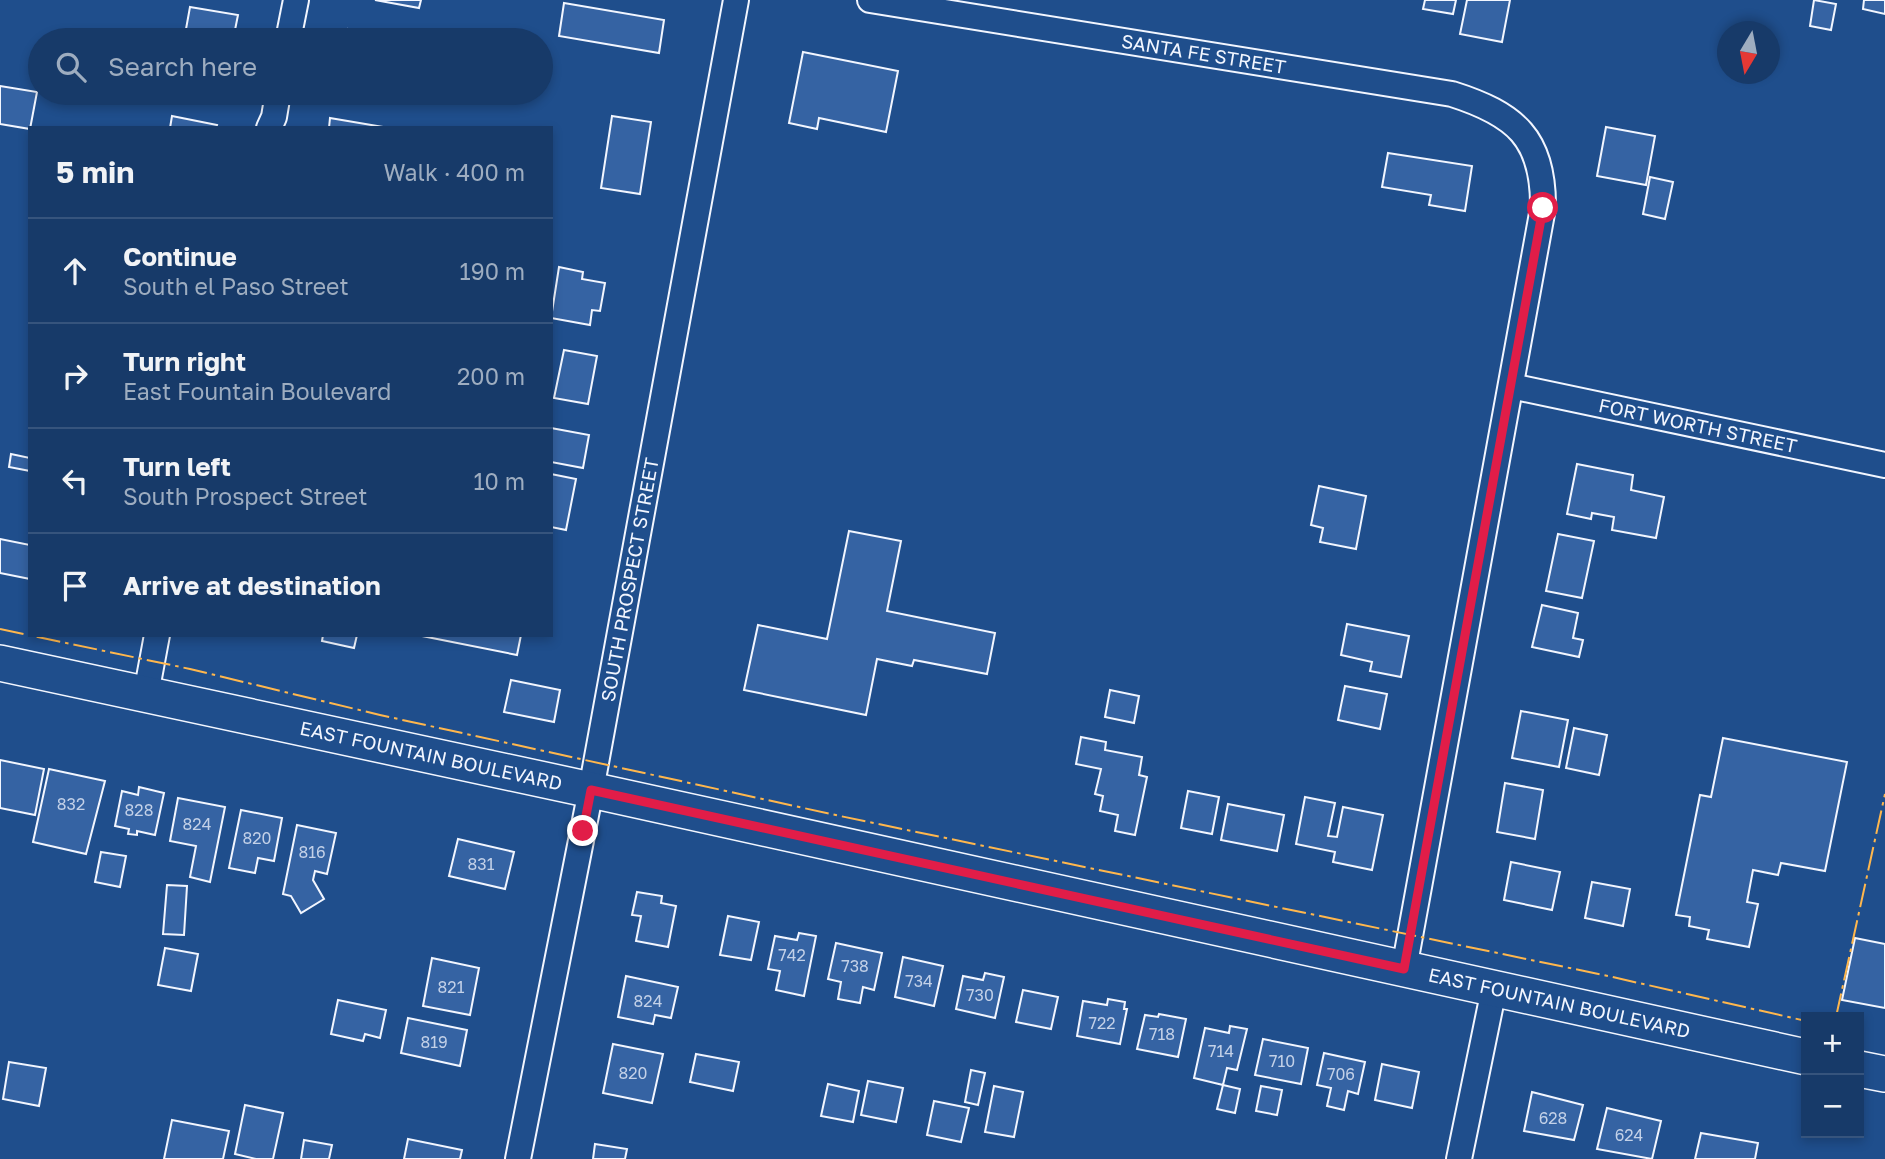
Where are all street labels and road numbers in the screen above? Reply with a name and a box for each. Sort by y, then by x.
street label: SANTA FE STREET [1120,29,1288,78]
street label: FORT WORTH STREET [1597,393,1800,457]
street label: SOUTH PROSPECT STREET [595,456,663,703]
street label: EAST FOUNTAIN BOULEVARD [298,716,565,795]
street label: EAST FOUNTAIN BOULEVARD [1426,962,1693,1042]

